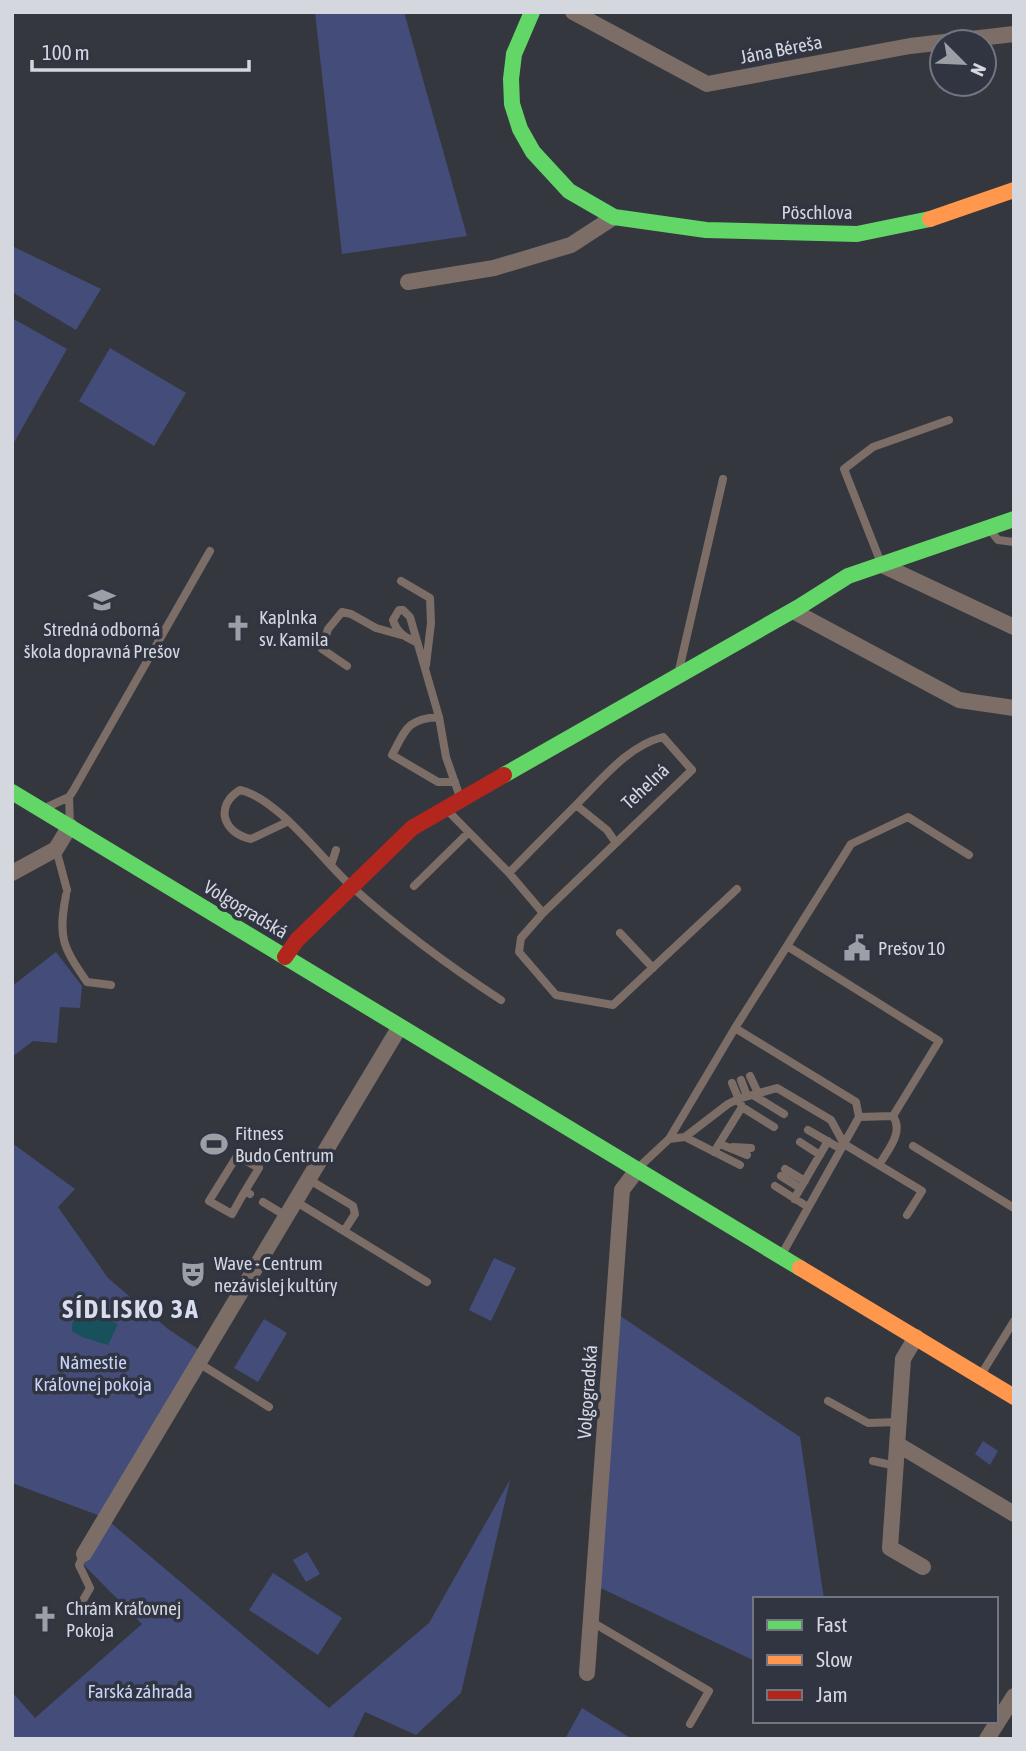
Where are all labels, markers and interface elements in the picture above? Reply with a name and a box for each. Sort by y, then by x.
scale bar [32,28,248,72]
north arrow [928,28,998,98]
street label: Jána Béreša [738,30,824,68]
text: 100 m [42,40,90,64]
text: N [966,60,991,80]
street label: Pöschlova [781,201,853,223]
school or university icon: Stredná odborná škola dopravná Prešov [87,585,117,615]
place label: Kaplnka sv. Kamila [259,606,329,650]
church icon: Kaplnka sv. Kamila [223,613,253,643]
place label: Stredná odborná škola dopravná Prešov [24,618,180,662]
street label: Tehelná [617,759,673,813]
street label: Volgogradská [200,875,292,943]
public building icon: Prešov 10 [842,933,872,963]
place label: Prešov 10 [878,937,945,959]
place label: Fitness Budo Centrum [235,1122,334,1166]
sports icon: Fitness Budo Centrum [199,1129,229,1159]
place label: Wave - Centrum nezávislej kultúry [214,1252,338,1296]
theatre icon: Wave - Centrum nezávislej kultúry [178,1259,208,1289]
district label: SÍDLISKO 3A [62,1294,200,1324]
street label: Volgogradská [573,1344,601,1440]
park label: Námestie Kráľovnej pokoja [34,1351,152,1395]
place label: Chrám Kráľovnej Pokoja [66,1597,181,1641]
legend [753,1597,998,1723]
church icon: Chrám Kráľovnej Pokoja [30,1604,60,1634]
text: Fast [816,1612,847,1636]
text: Slow [816,1647,853,1671]
park label: Farská záhrada [87,1680,193,1702]
text: Jam [816,1682,848,1706]

